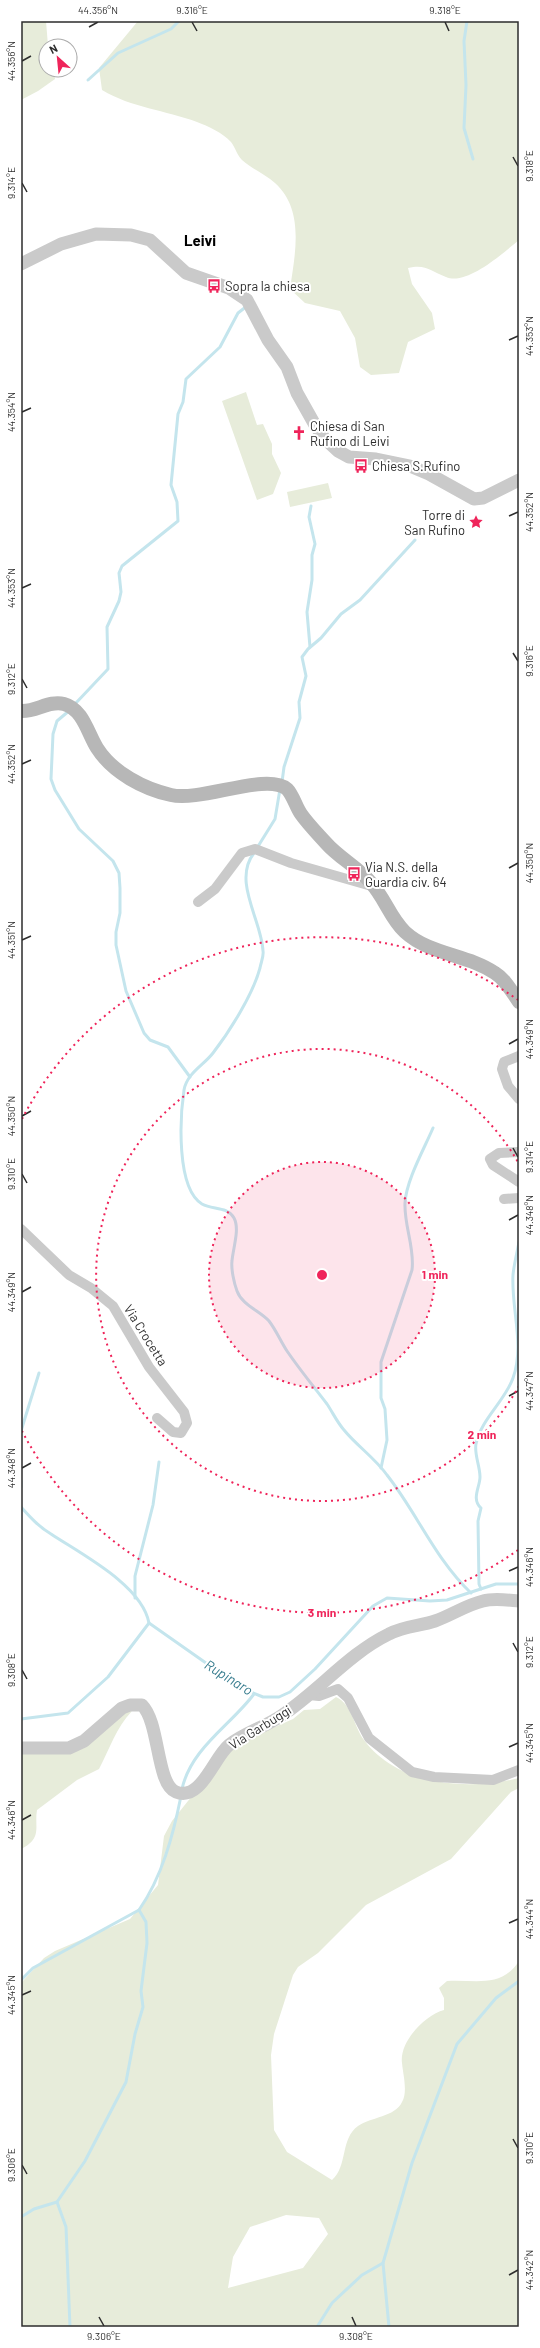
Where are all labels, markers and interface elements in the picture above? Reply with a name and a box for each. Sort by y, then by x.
text: 44.356°N [78,4,118,16]
text: 9.316°E [176,4,208,16]
text: 9.318°E [429,4,461,16]
north arrow [38,38,78,78]
text: 44.356°N [5,41,17,81]
text: N [47,41,59,56]
text: 9.318°E [523,150,535,182]
text: 9.314°E [5,167,17,199]
district label: Leivi [184,231,216,249]
bus stop icon: Sopra la chiesa [206,278,222,294]
place label: Sopra la chiesa [225,278,310,294]
text: 44.353°N [523,316,535,356]
text: 44.354°N [5,392,17,432]
place label: Chiesa di San Rufino di Leivi [310,418,390,449]
church icon: Chiesa di San Rufino di Leivi [291,425,307,441]
bus stop icon: Chiesa S.Rufino [353,458,369,474]
place label: Chiesa S.Rufino [372,458,460,474]
text: 44.352°N [523,492,535,532]
place label: Torre di San Rufino [404,507,465,538]
place icon: Torre di San Rufino [468,514,484,530]
text: 44.353°N [5,568,17,608]
text: 9.316°E [523,645,535,677]
text: 9.312°E [5,663,17,695]
text: 44.352°N [5,744,17,784]
text: 44.350°N [523,843,535,883]
place label: Via N.S. della Guardia civ. 64 [365,859,447,890]
bus stop icon: Via N.S. della Guardia civ. 64 [346,866,362,882]
text: 44.351°N [5,921,17,959]
text: 44.349°N [523,1019,535,1059]
text: 44.350°N [5,1096,17,1136]
text: 9.314°E [523,1141,535,1173]
text: 9.310°E [5,1158,17,1190]
text: 44.348°N [523,1195,535,1235]
text: 1 min [422,1267,448,1281]
centre of rings [315,1268,329,1282]
text: 44.349°N [5,1272,17,1312]
street label: Via Crocetta [121,1301,171,1369]
text: 44.347°N [523,1371,535,1411]
text: 2 min [468,1427,496,1441]
text: 44.348°N [5,1448,17,1488]
text: 44.346°N [523,1547,535,1587]
text: 3 min [308,1605,336,1619]
text: 9.312°E [523,1636,535,1668]
text: 9.308°E [5,1653,17,1687]
water label: Rupinaro [202,1656,256,1698]
street label: Via Garbuggi [226,1701,294,1753]
text: 44.345°N [523,1723,535,1763]
text: 44.346°N [5,1800,17,1840]
text: 44.344°N [523,1899,535,1939]
text: 44.345°N [5,1975,17,2015]
text: 9.310°E [523,2132,535,2164]
text: 9.306°E [5,2148,17,2182]
text: 44.342°N [523,2250,535,2290]
text: 9.306°E [87,2330,121,2342]
text: 9.308°E [339,2330,373,2342]

